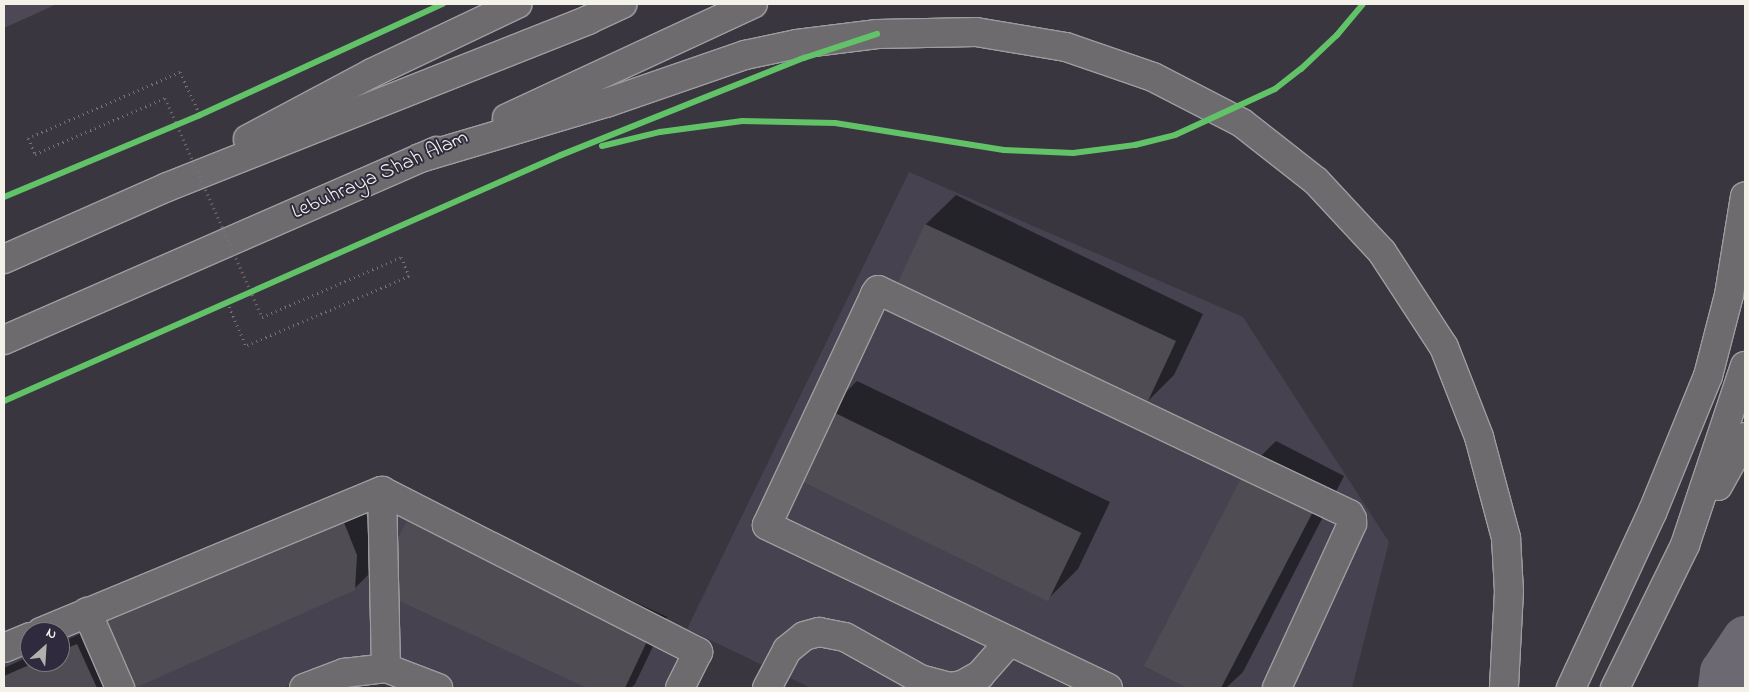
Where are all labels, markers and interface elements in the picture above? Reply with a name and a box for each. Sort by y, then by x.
street label: Lebuhraya Shah Alam [288,125,472,225]
north arrow [20,622,70,672]
text: N [42,622,60,645]

